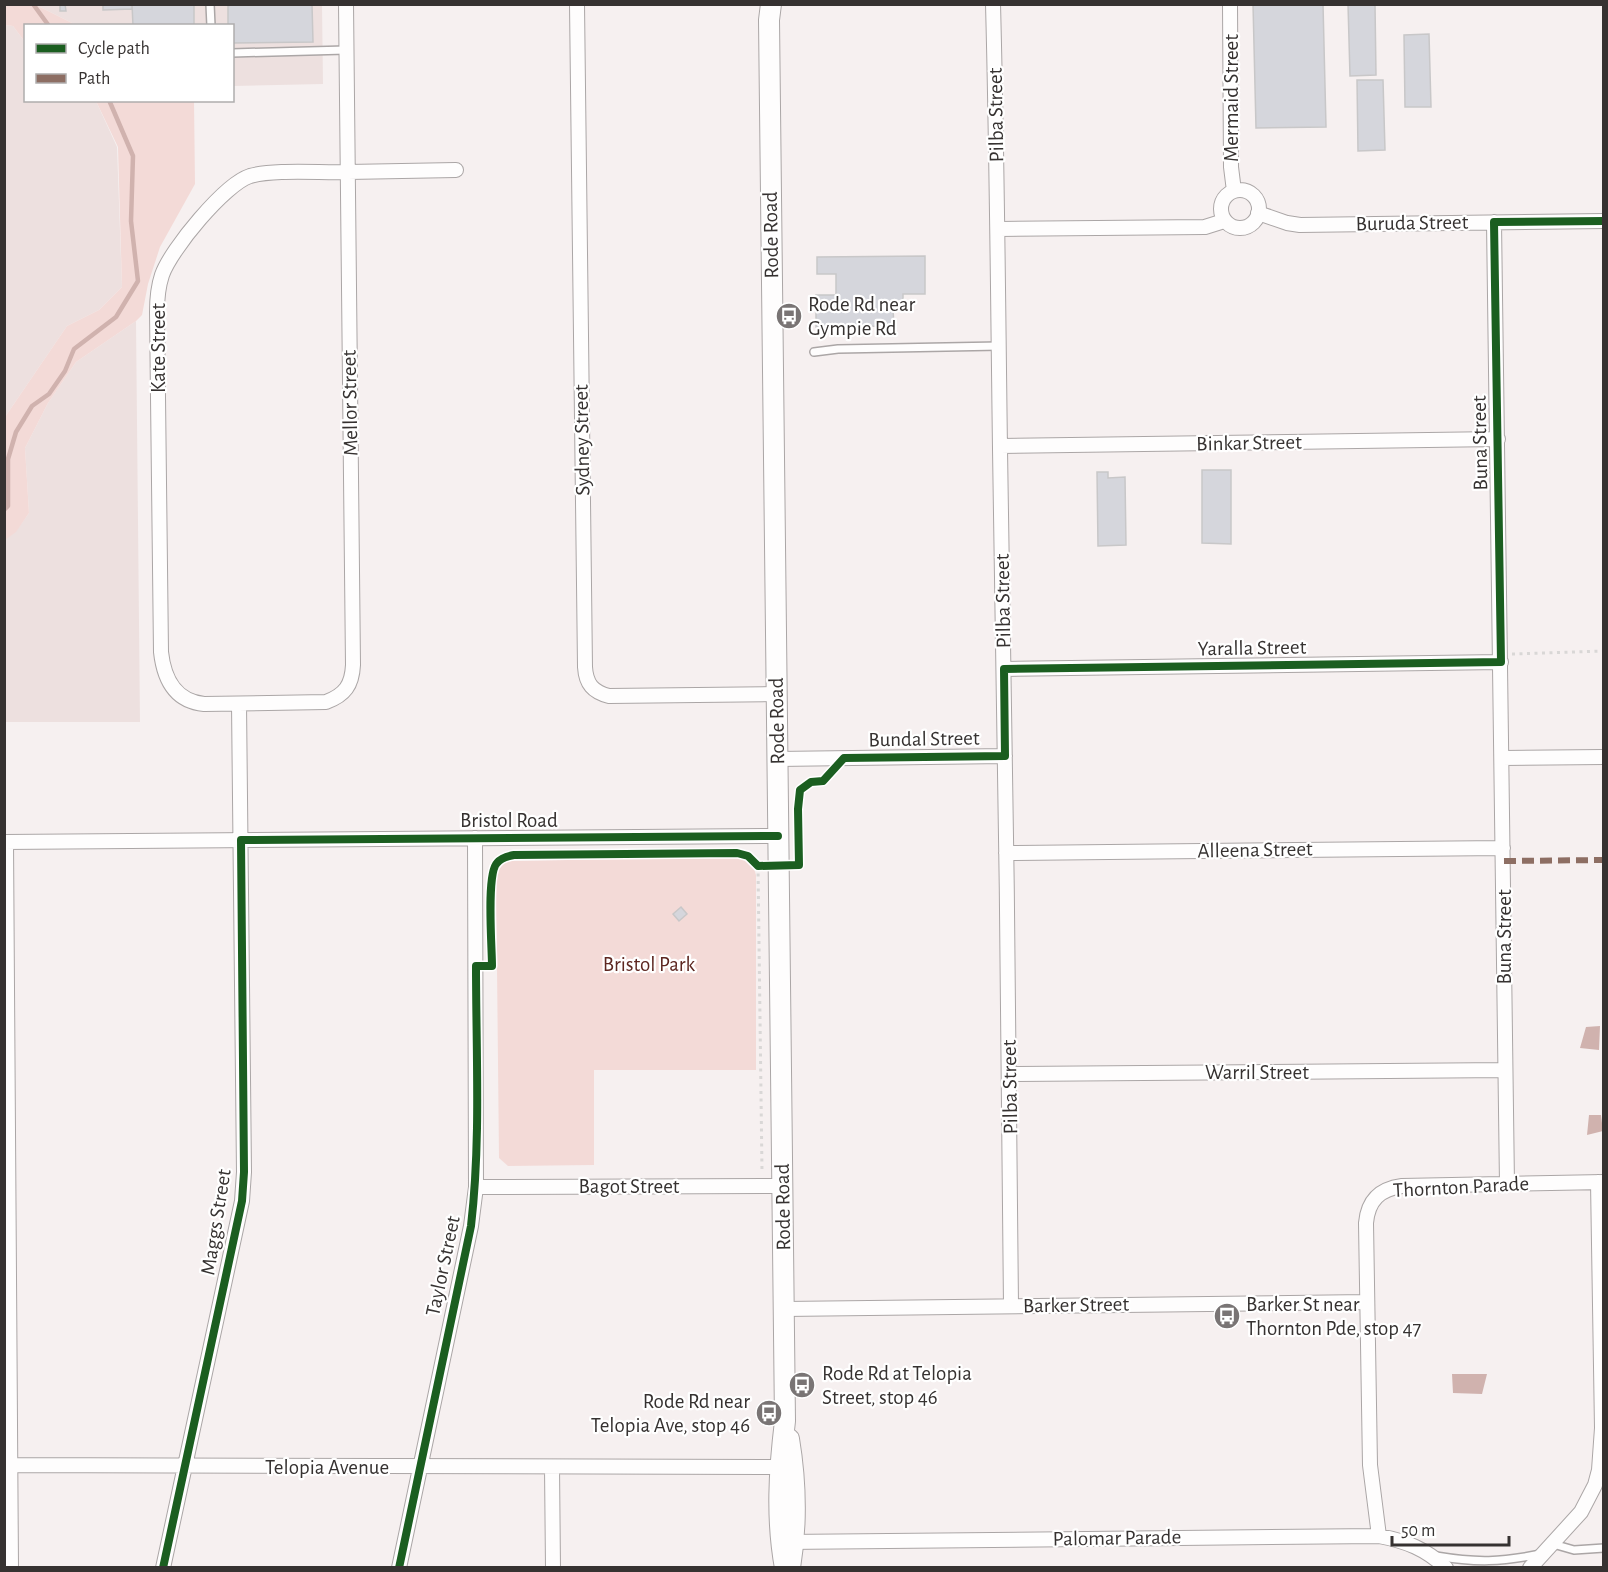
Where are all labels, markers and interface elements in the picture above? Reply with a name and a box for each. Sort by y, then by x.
legend [24,24,234,102]
street label: Mermaid Street [1221,34,1242,162]
text: Cycle path [78,40,150,58]
street label: Pilba Street [985,67,1007,162]
text: Path [78,70,110,88]
street label: Rode Road [760,191,782,279]
street label: Buruda Street [1355,212,1469,234]
place label: Rode Rd near Gympie Rd [808,294,915,339]
bus stop icon: Rode Rd near Gympie Rd [774,301,804,331]
street label: Kate Street [148,303,169,393]
street label: Mellor Street [339,350,361,456]
street label: Sydney Street [571,384,593,496]
street label: Buna Street [1469,395,1491,491]
street label: Binkar Street [1196,432,1302,454]
street label: Pilba Street [992,553,1014,648]
street label: Yaralla Street [1198,637,1307,659]
street label: Rode Road [766,677,788,765]
street label: Bundal Street [868,728,980,750]
street label: Bristol Road [460,810,558,831]
street label: Alleena Street [1197,838,1313,862]
street label: Buna Street [1494,889,1515,985]
park label: Bristol Park [603,954,696,975]
street label: Pilba Street [999,1039,1021,1134]
street label: Warril Street [1205,1062,1309,1083]
street label: Rode Road [772,1163,794,1251]
street label: Maggs Street [197,1167,235,1277]
street label: Thornton Parade [1392,1173,1530,1201]
street label: Bagot Street [578,1176,680,1197]
street label: Taylor Street [422,1214,464,1318]
street label: Barker Street [1023,1294,1130,1316]
place label: Barker St near Thornton Pde, stop 47 [1246,1294,1421,1339]
bus stop icon: Barker St near Thornton Pde, stop 47 [1212,1301,1242,1331]
place label: Rode Rd at Telopia Street, stop 46 [822,1363,972,1408]
bus stop icon: Rode Rd at Telopia Street, stop 46 [787,1370,817,1400]
place label: Rode Rd near Telopia Ave, stop 46 [591,1391,750,1436]
bus stop icon: Rode Rd near Telopia Ave, stop 46 [754,1398,784,1428]
street label: Telopia Avenue [265,1457,389,1478]
scale bar [1392,1509,1509,1547]
text: 50 m [1401,1522,1435,1540]
street label: Palomar Parade [1053,1526,1181,1550]

